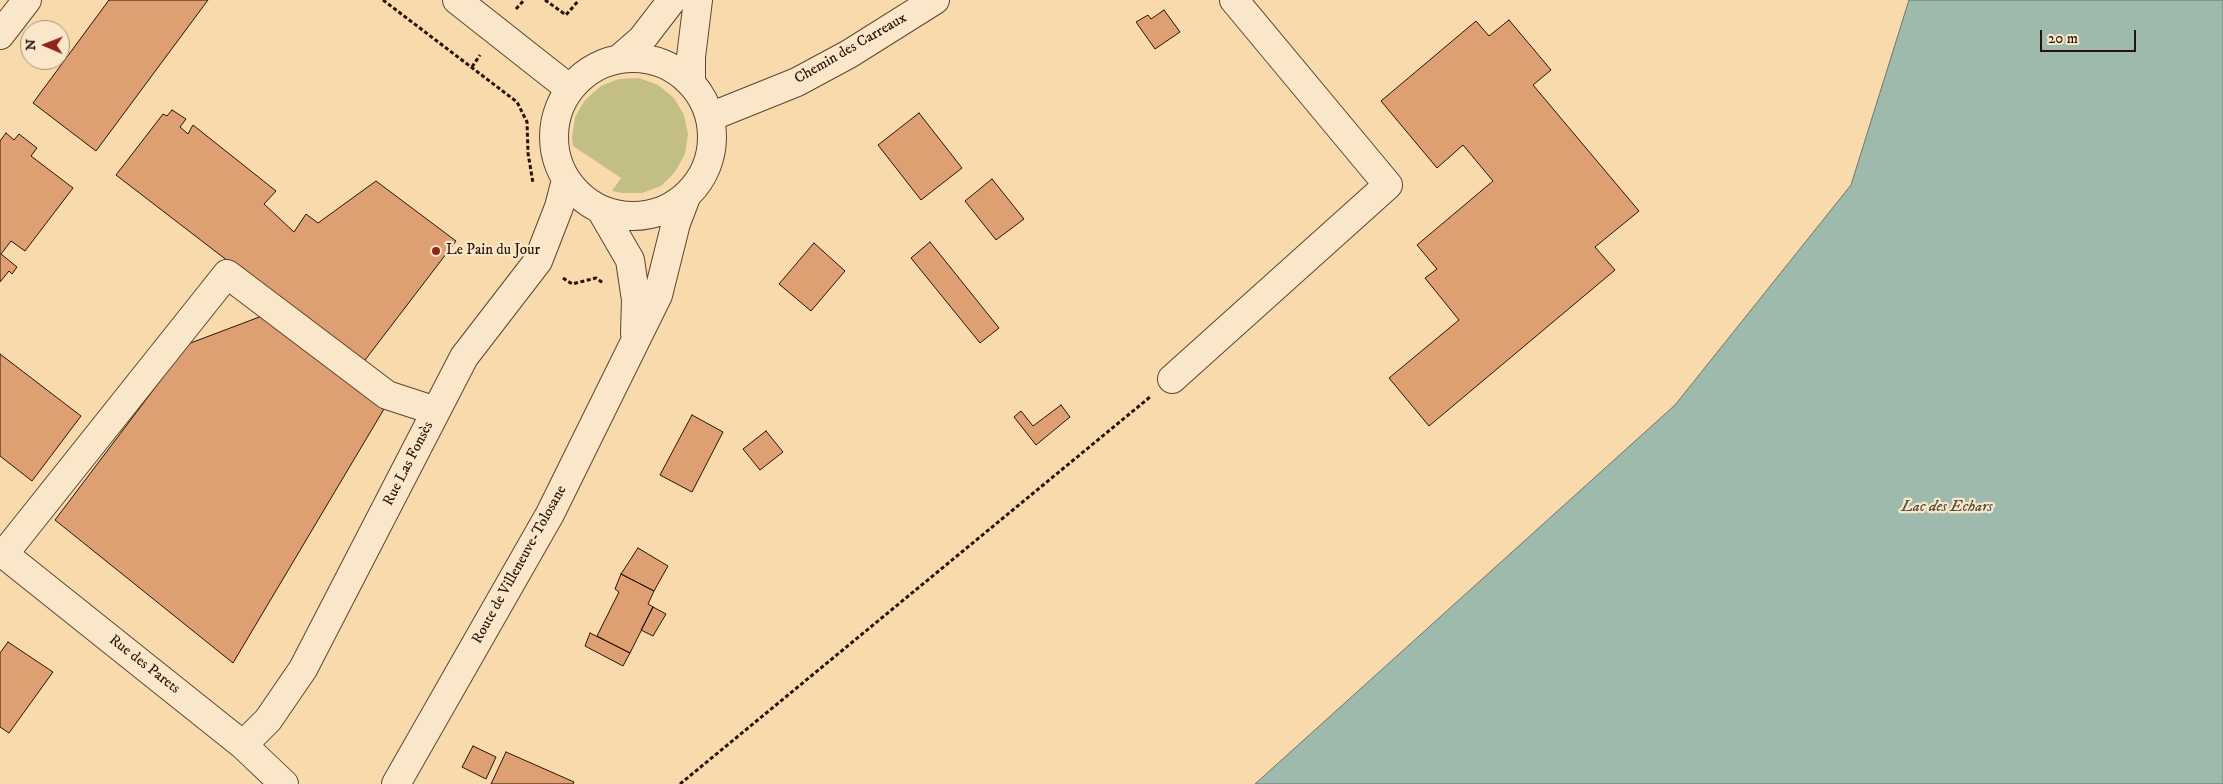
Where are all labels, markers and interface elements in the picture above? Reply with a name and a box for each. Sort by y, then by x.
street label: Chemin des Carreaux [792,10,910,88]
north arrow [20,20,70,70]
scale bar [2043,20,2139,52]
text: 20 m [2048,29,2078,48]
text: N [22,39,40,51]
place label: Le Pain du Jour [446,242,540,260]
marker: Le Pain du Jour [430,245,442,257]
street label: Rue Las Fonsès [380,419,438,509]
street label: Route de Villeneuve-Tolosane [469,483,571,647]
water label: Lac des Echars [1901,498,1993,518]
street label: Rue des Parets [105,632,183,698]

